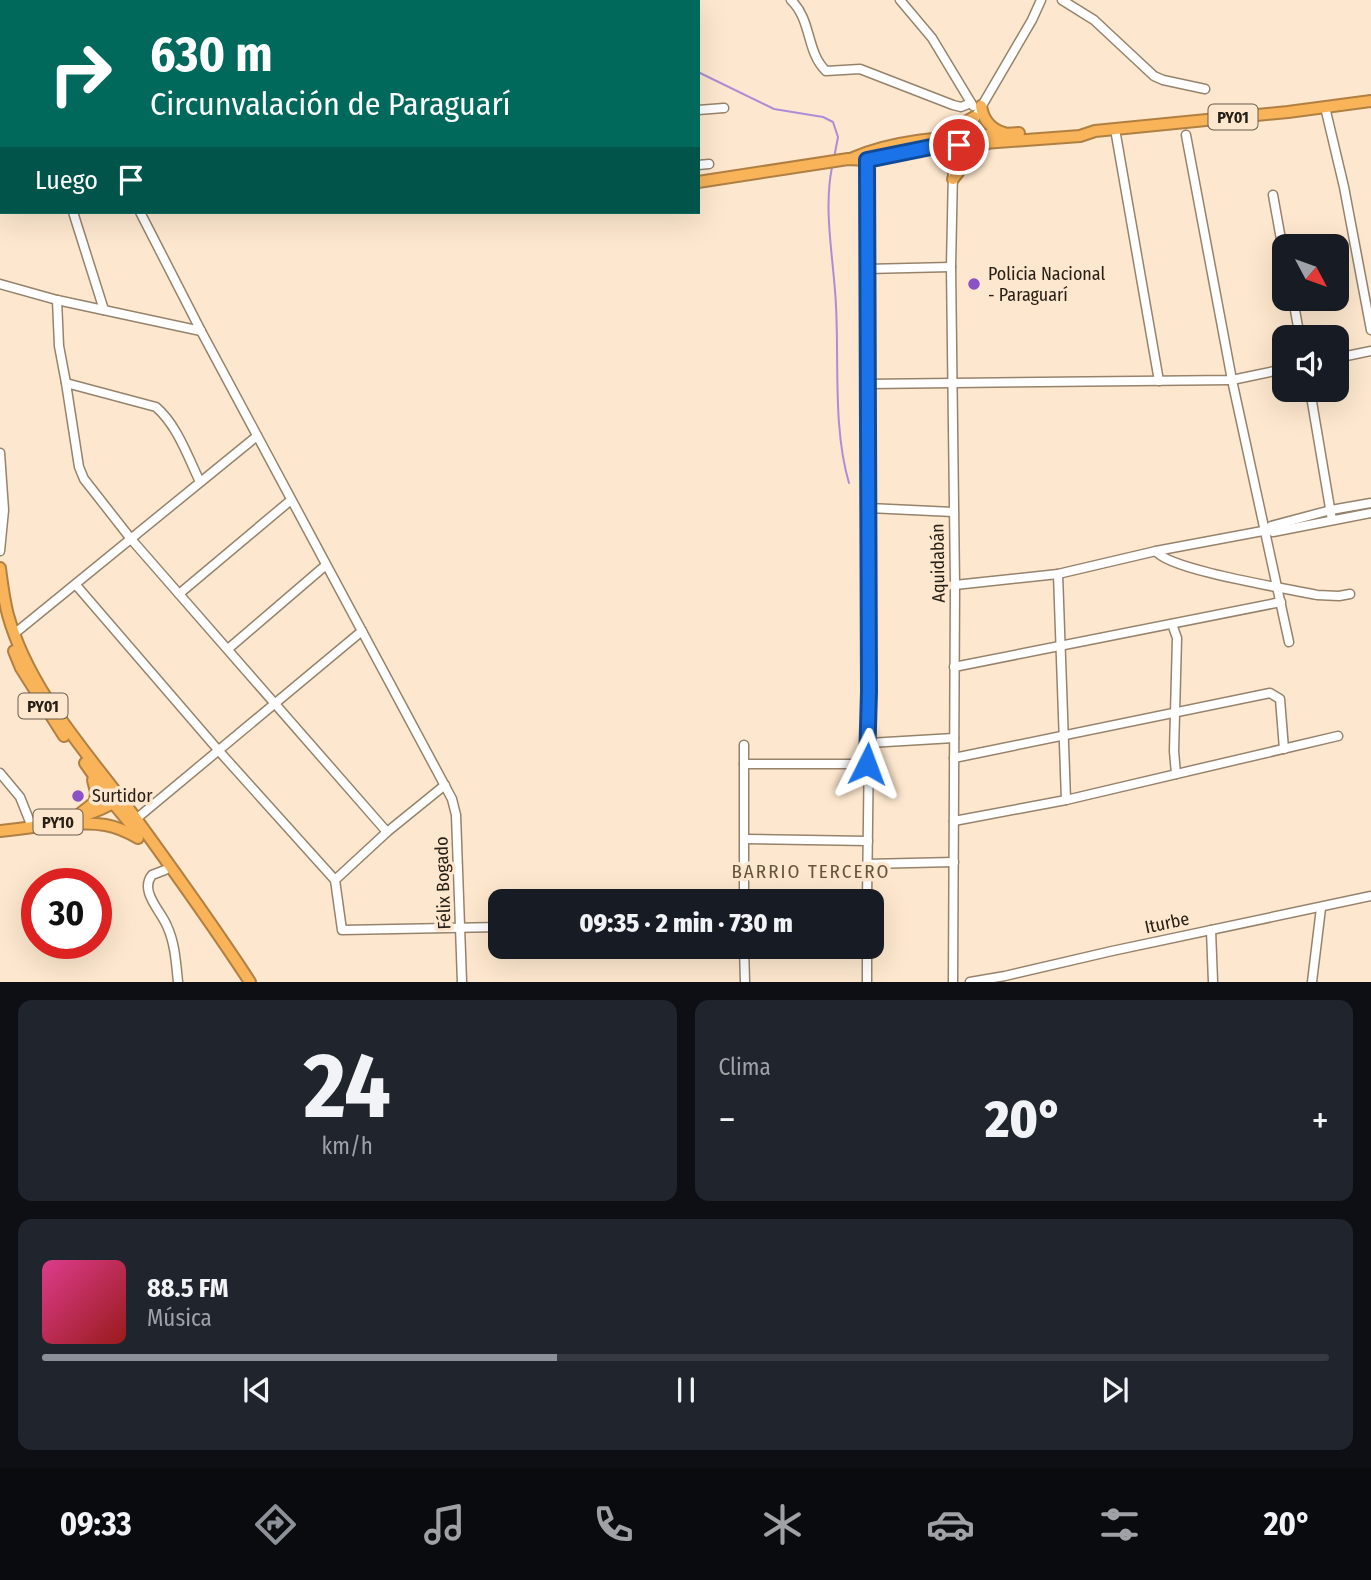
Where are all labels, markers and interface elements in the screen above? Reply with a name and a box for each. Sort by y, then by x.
text: 630 m [150,25,273,84]
icon: right [35,28,126,119]
text: Circunvalación de Paraguarí [150,85,511,123]
road number: PY01 [1208,105,1258,130]
pin [929,115,989,175]
icon: arrive [940,126,978,164]
icon: arrive [112,161,150,199]
text: Luego [35,165,98,196]
north arrow [1272,234,1349,312]
map controls [1272,234,1349,402]
place label: Policia Nacional - Paraguarí [988,263,1105,306]
marker: Policia Nacional - Paraguarí [966,276,982,292]
button: sound [1272,325,1349,402]
street label: Aquidabán [926,523,950,603]
road number: PY01 [19,694,68,719]
position arrow [830,727,904,801]
place label: Surtidor [92,785,153,807]
marker: Surtidor [70,788,86,804]
road number: PY10 [34,810,82,834]
street label: Félix Bogado [430,836,456,930]
district label: BARRIO TERCERO [732,860,890,883]
speed limit sign: 30 [21,868,112,959]
text: 09:35 · 2 min · 730 m [579,908,793,939]
street label: Iturbe [1143,908,1191,938]
text: 24 [304,1032,391,1141]
text: Clima [719,1053,771,1081]
text: 20° [985,1088,1062,1151]
text: − [719,1097,736,1143]
text: + [1312,1097,1329,1143]
text: km/h [322,1132,373,1160]
text: 88.5 FM [147,1273,228,1304]
text: Música [147,1304,212,1332]
icon: previous [238,1371,276,1409]
icon: pause [667,1371,705,1409]
icon: next [1096,1371,1134,1409]
icon: directions [251,1500,300,1549]
icon: music [420,1500,469,1549]
icon: phone [589,1500,638,1549]
icon: climate [758,1500,807,1549]
icon: car [926,1500,975,1549]
icon: filters [1095,1500,1144,1549]
text: 09:33 [60,1505,132,1543]
text: 20° [1264,1505,1311,1543]

